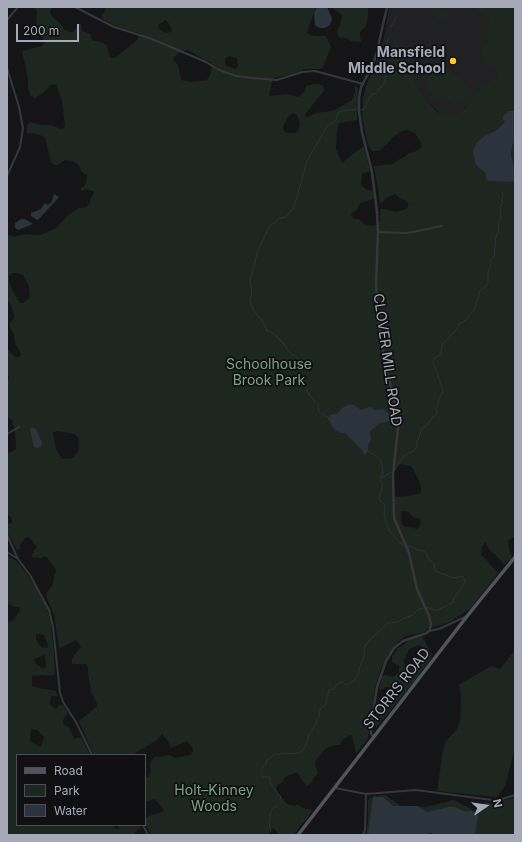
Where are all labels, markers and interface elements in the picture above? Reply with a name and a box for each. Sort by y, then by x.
scale bar [18,16,81,42]
text: 200 m [23,23,59,38]
place label: Mansfield Middle School [348,45,445,78]
marker: Mansfield Middle School [448,56,458,66]
street label: CLOVER MILL ROAD [369,292,405,428]
park label: Schoolhouse Brook Park [226,357,312,390]
street label: STORRS ROAD [360,645,434,733]
legend [16,754,146,826]
text: Road [54,763,83,778]
text: Park [54,783,80,798]
park label: Holt–Kinney Woods [174,783,254,816]
north arrow [466,786,506,826]
text: N [490,798,505,809]
text: Water [54,803,87,818]

